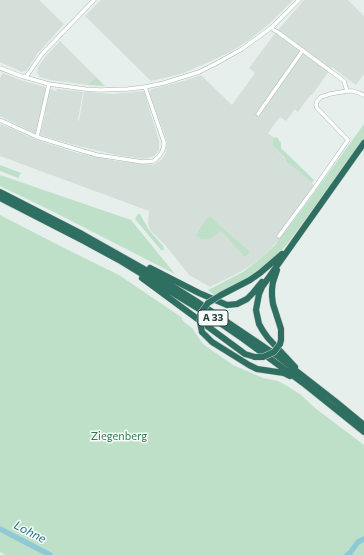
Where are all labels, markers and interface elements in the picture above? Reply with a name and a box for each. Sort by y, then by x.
road number: A 33 [198,310,228,326]
park label: Ziegenberg [91,429,147,443]
water label: Lohne [12,518,48,546]

